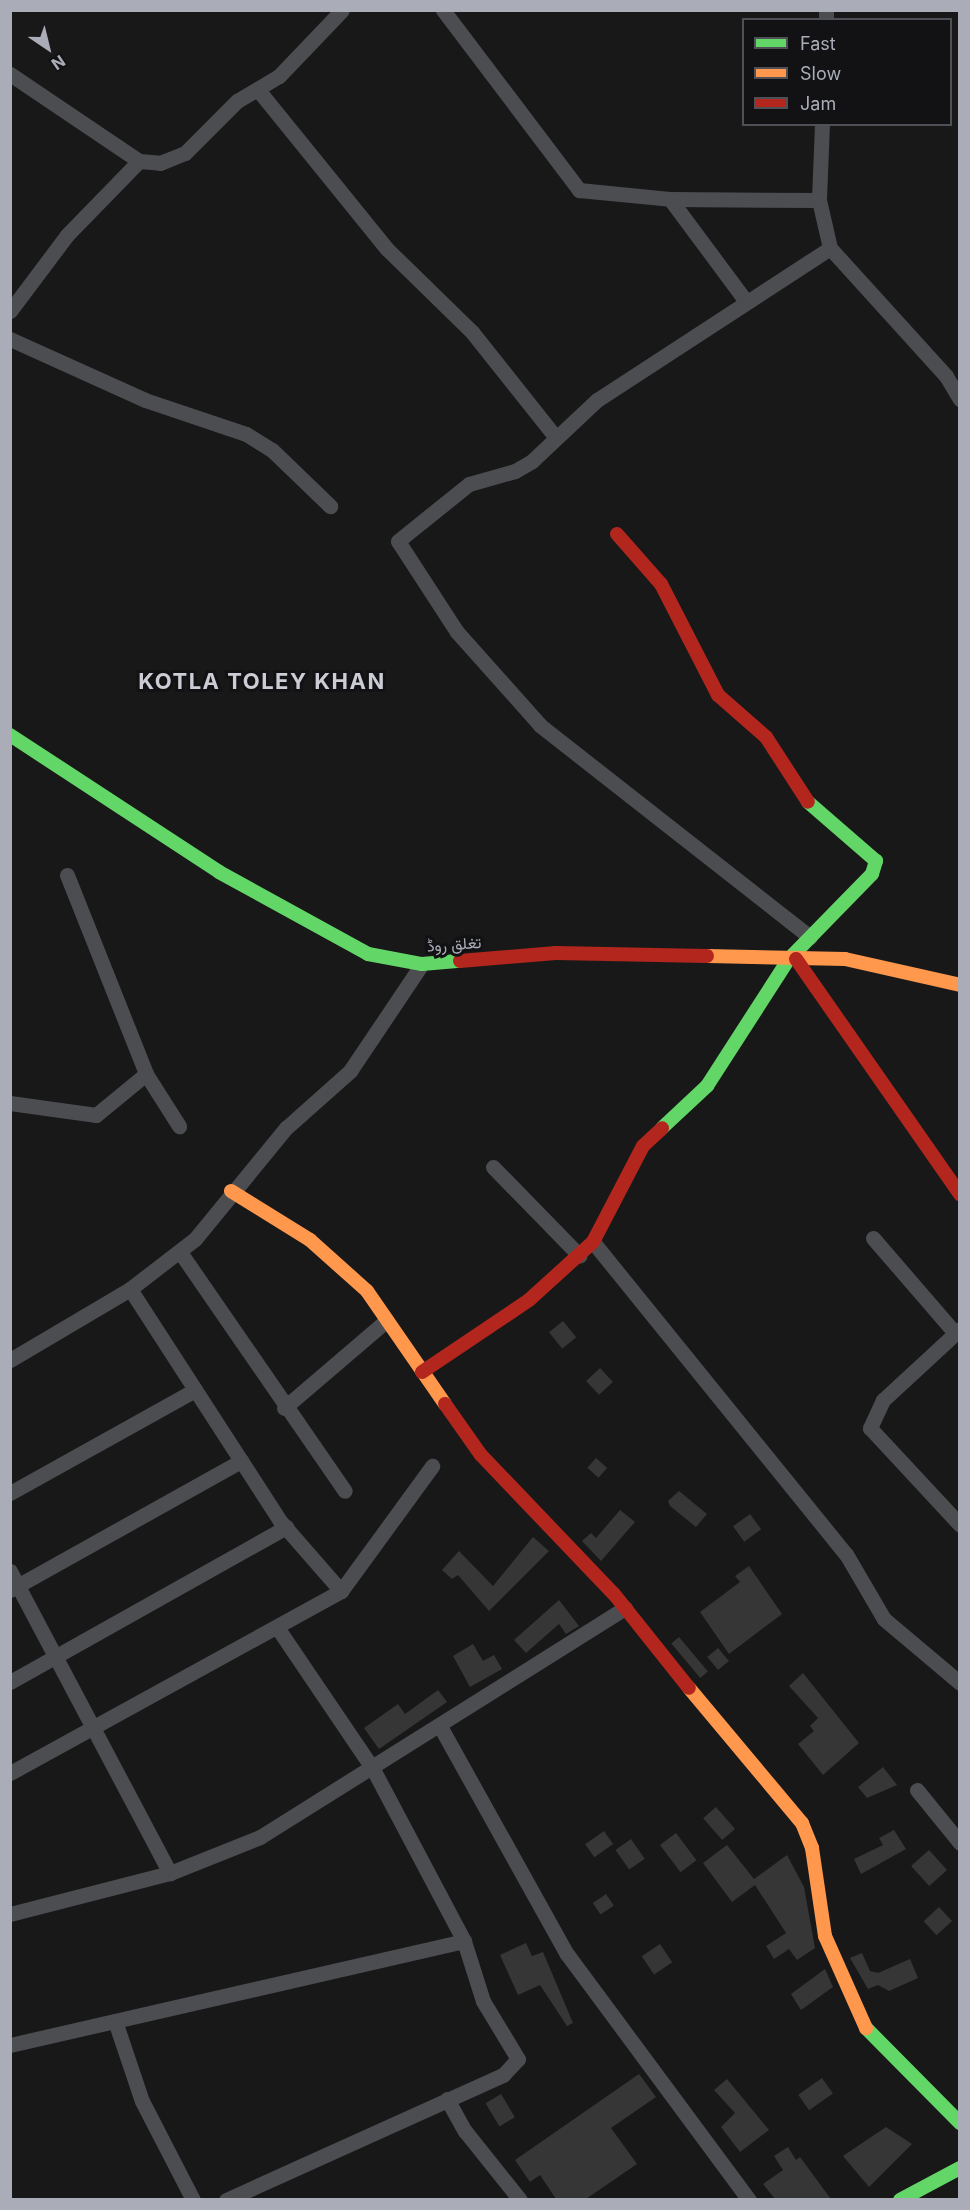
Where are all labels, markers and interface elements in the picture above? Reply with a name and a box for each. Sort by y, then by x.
north arrow [18,18,78,78]
legend [742,18,952,126]
text: Fast [800,33,836,54]
text: N [48,51,69,74]
text: Slow [800,63,841,84]
text: Jam [800,93,836,114]
district label: KOTLA TOLEY KHAN [138,669,386,695]
street label: تغلق روڈ [426,933,482,955]

